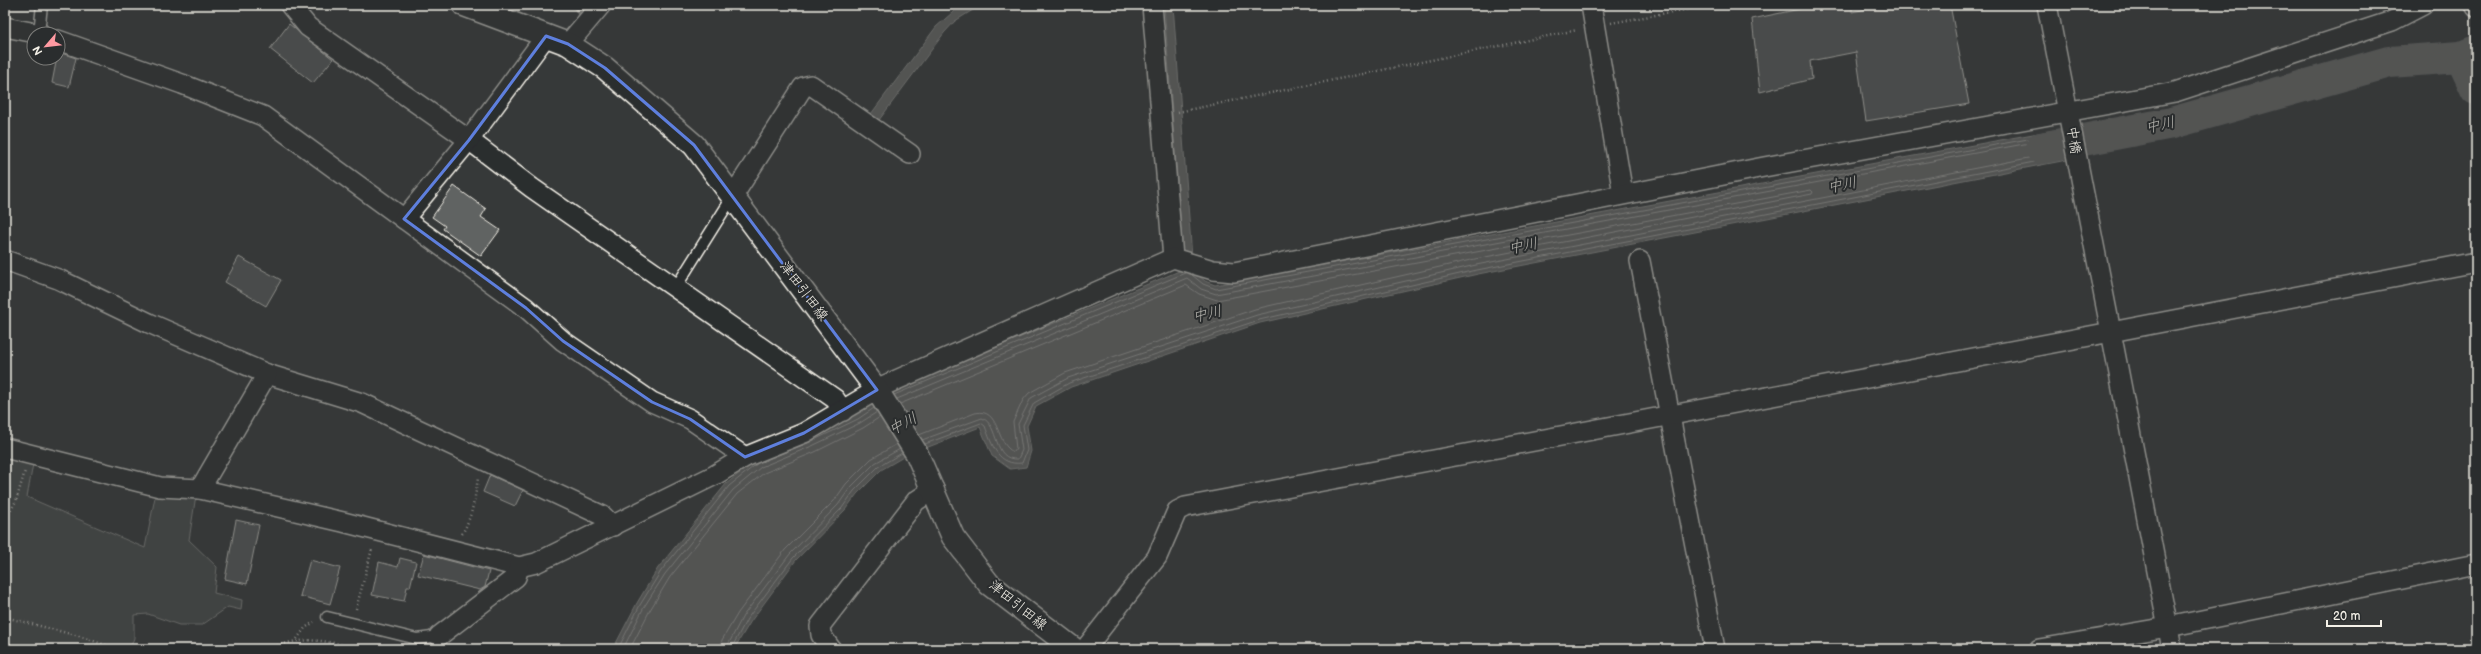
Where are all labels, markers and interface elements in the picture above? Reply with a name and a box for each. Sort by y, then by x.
north arrow [26,26,66,66]
text: N [30,44,45,57]
water label: 中川 [2143,113,2177,137]
street label: 中橋 [2063,125,2085,155]
water label: 中川 [1825,173,1859,197]
water label: 中川 [1506,234,1540,258]
street label: 津田引田線 [776,258,832,324]
water label: 中川 [1190,301,1224,327]
water label: 中川 [885,409,921,439]
street label: 津田引田線 [985,576,1051,634]
scale bar [2327,602,2381,628]
text: 20 m [2333,609,2360,624]

